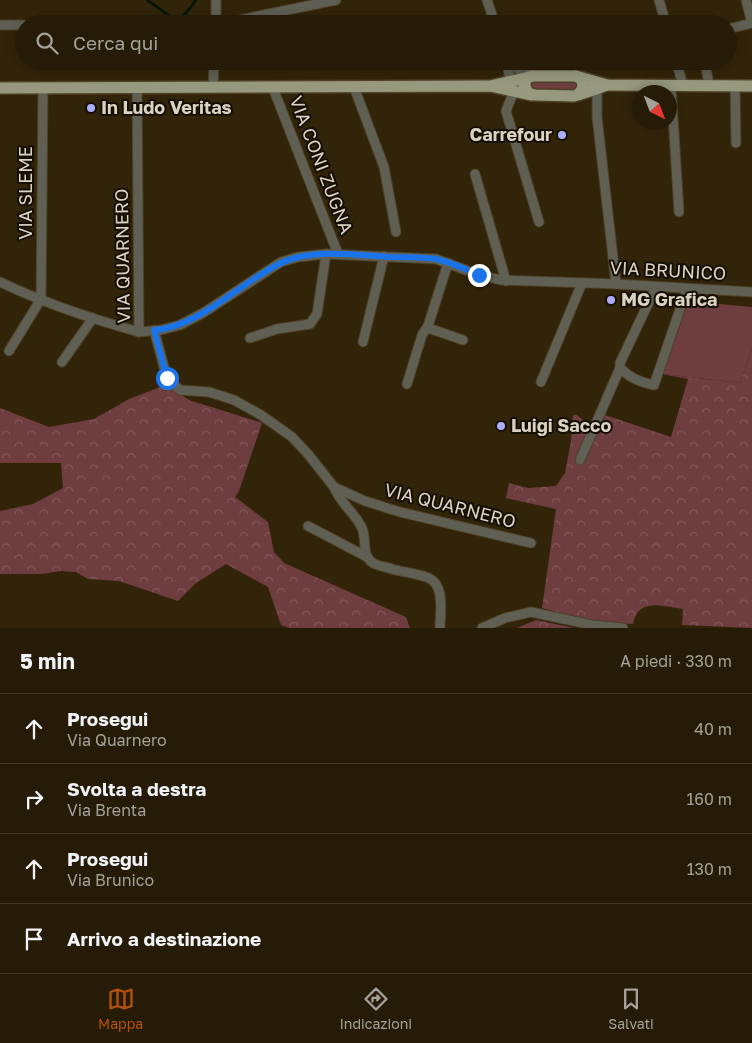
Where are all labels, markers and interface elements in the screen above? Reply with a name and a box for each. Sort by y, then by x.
search box [15,15,737,70]
icon: search [33,29,61,57]
text: Cerca qui [73,31,158,54]
north arrow [632,85,677,130]
street label: VIA CONI ZUGNA [285,93,358,237]
place label: In Ludo Veritas [101,96,232,118]
marker: In Ludo Veritas [85,102,97,114]
place label: Carrefour [469,123,552,145]
marker: Carrefour [556,129,568,141]
street label: VIA SLEME [14,146,36,240]
street label: VIA QUARNERO [110,188,134,324]
street label: VIA BRUNICO [609,256,727,284]
route end [468,264,491,287]
place label: MG Grafica [621,288,717,310]
marker: MG Grafica [605,294,617,306]
route start [156,367,179,390]
place label: Luigi Sacco [511,414,611,436]
marker: Luigi Sacco [495,420,507,432]
street label: VIA QUARNERO [382,478,518,532]
text: 5 min [20,648,75,674]
text: A piedi · 330 m [620,651,732,671]
text: Prosegui [67,707,148,730]
icon: ahead [20,715,48,743]
text: 40 m [694,719,732,739]
text: Via Quarnero [67,730,167,750]
text: Svolta a destra [67,777,206,800]
icon: right [20,785,48,813]
text: 160 m [686,789,732,809]
text: Via Brenta [67,800,146,820]
text: Prosegui [67,847,148,870]
icon: ahead [20,855,48,883]
text: 130 m [687,859,732,879]
text: Via Brunico [67,870,154,890]
icon: arrive [20,925,48,953]
text: Arrivo a destinazione [67,927,261,950]
tab: Mappa [98,985,143,1032]
tab: Indicazioni [339,985,412,1032]
tab: Salvati [608,985,654,1032]

